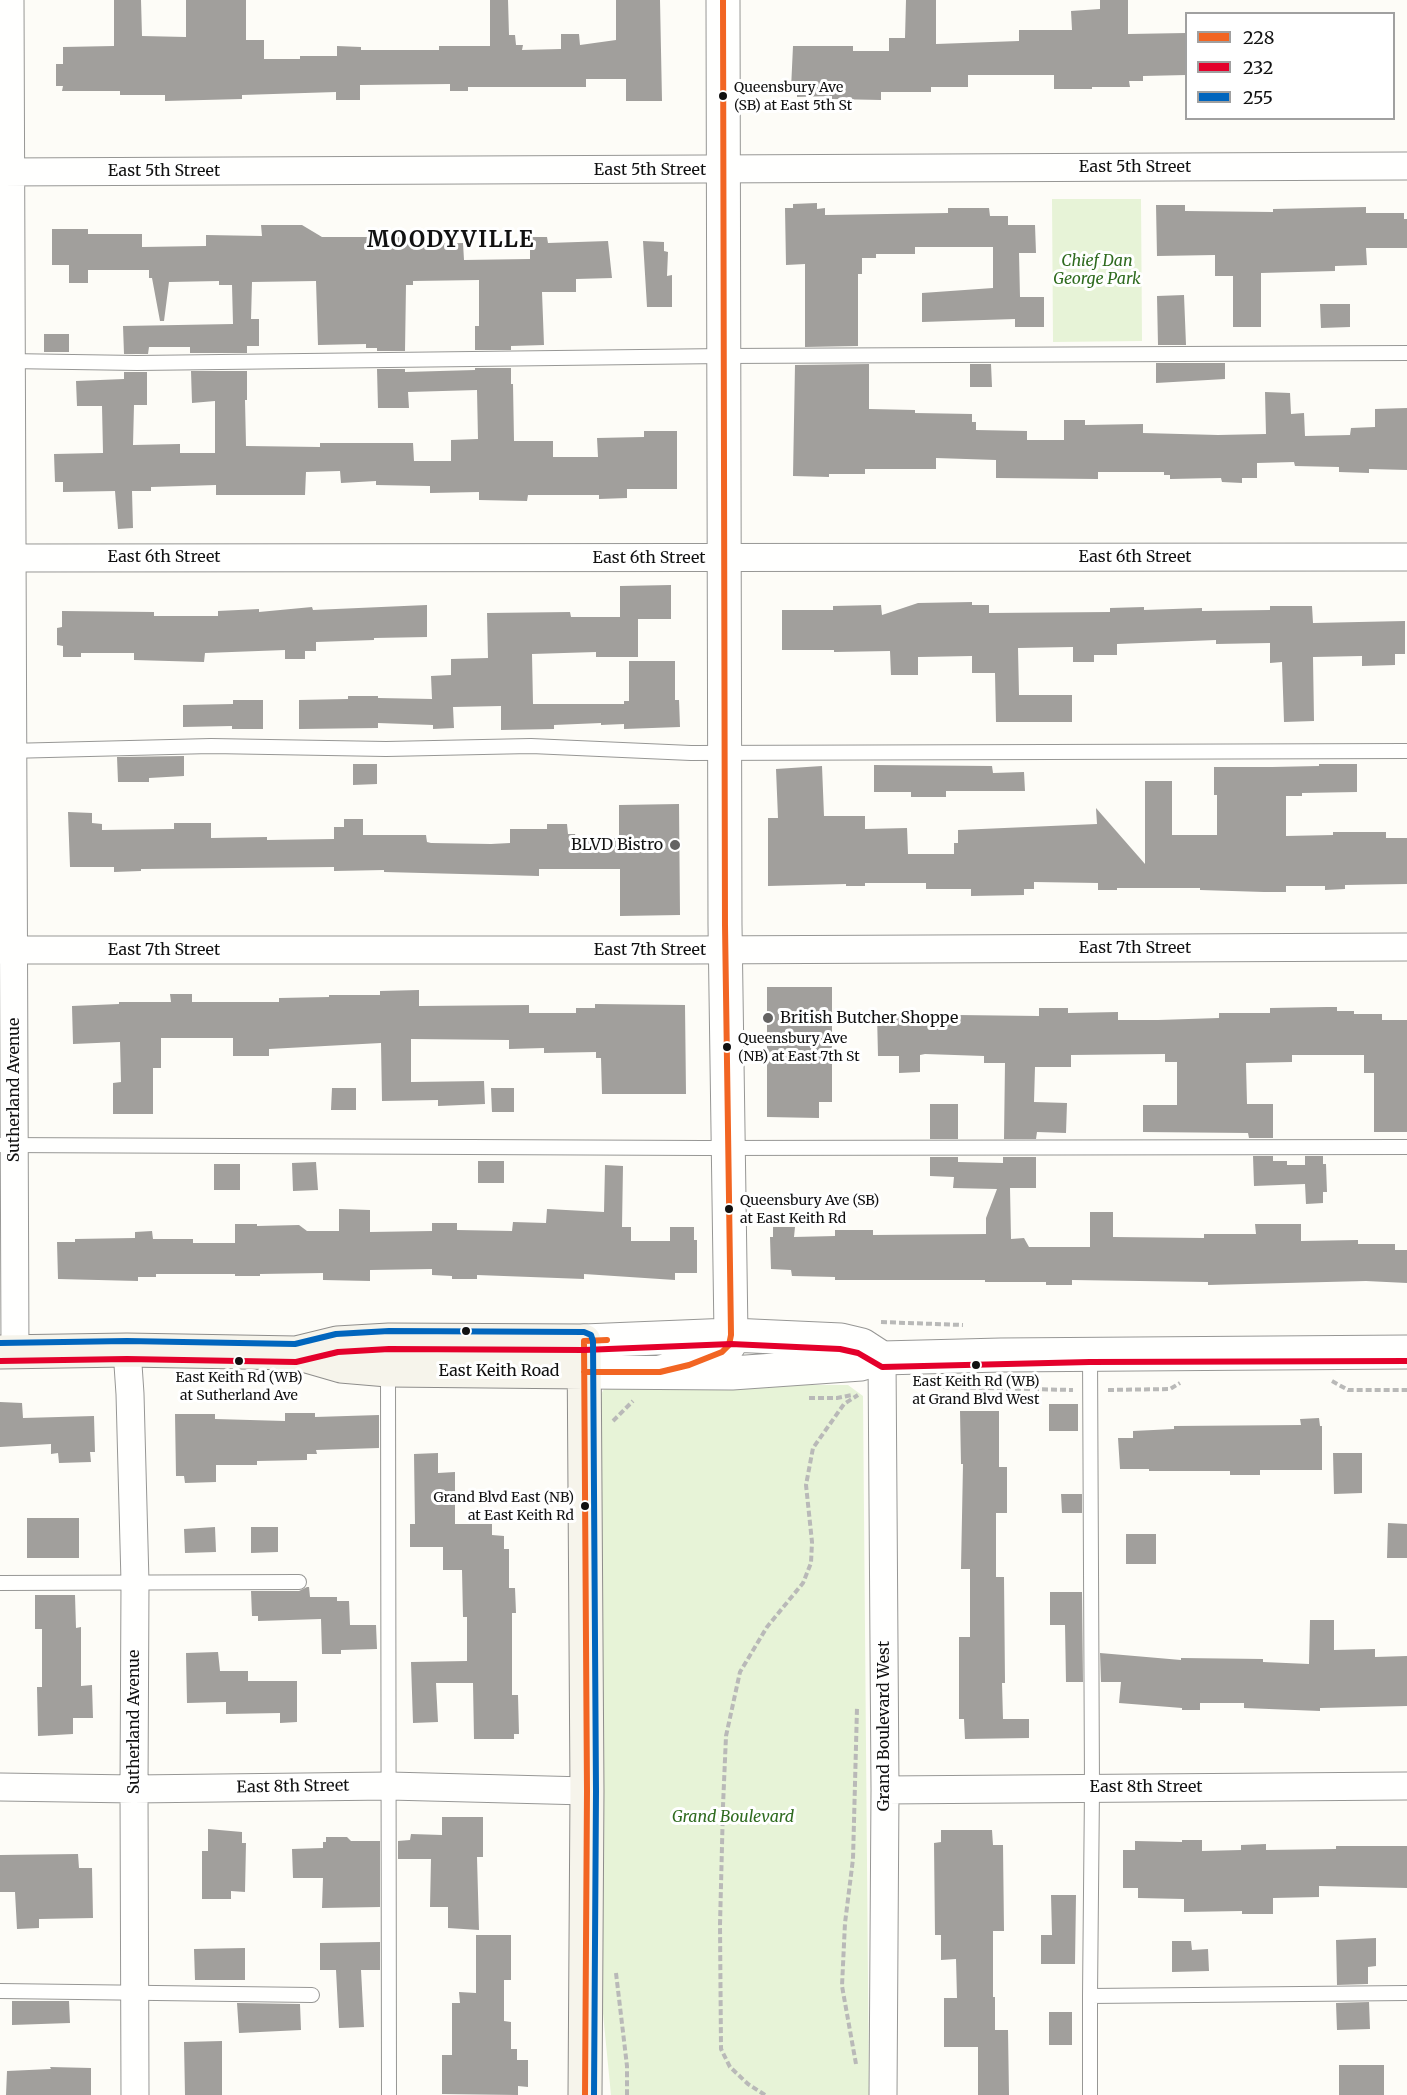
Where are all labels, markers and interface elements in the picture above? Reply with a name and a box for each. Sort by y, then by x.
legend [1185,12,1395,120]
text: 228 [1243,26,1275,49]
text: 232 [1243,56,1273,79]
place label: Queensbury Ave (SB) at East 5th St [734,80,852,112]
text: 255 [1243,86,1273,109]
marker: Queensbury Ave (SB) at East 5th St [717,90,729,102]
street label: East 5th Street [1079,157,1191,177]
street label: East 5th Street [594,160,706,180]
street label: East 5th Street [108,161,220,181]
district label: MOODYVILLE [367,228,535,254]
park label: Chief Dan George Park [1053,251,1141,289]
street label: East 6th Street [107,547,221,567]
street label: East 6th Street [1078,547,1192,567]
street label: East 6th Street [592,548,706,568]
place label: BLVD Bistro [571,835,663,855]
marker: BLVD Bistro [668,838,682,852]
street label: East 7th Street [1079,938,1191,958]
street label: East 7th Street [108,940,220,960]
street label: East 7th Street [594,940,706,960]
place label: British Butcher Shoppe [780,1008,958,1028]
marker: British Butcher Shoppe [761,1011,775,1025]
street label: Sutherland Avenue [4,1018,24,1162]
place label: Queensbury Ave (NB) at East 7th St [738,1031,860,1064]
marker: Queensbury Ave (NB) at East 7th St [721,1041,733,1053]
place label: Queensbury Ave (SB) at East Keith Rd [740,1193,879,1226]
marker: Queensbury Ave (SB) at East Keith Rd [723,1203,735,1215]
unlabelled marker [460,1325,472,1337]
marker: East Keith Rd (WB) at Sutherland Ave [233,1355,245,1367]
marker: East Keith Rd (WB) at Grand Blvd West [970,1359,982,1371]
street label: East Keith Road [438,1361,560,1381]
place label: East Keith Rd (WB) at Sutherland Ave [175,1370,303,1402]
place label: East Keith Rd (WB) at Grand Blvd West [912,1374,1040,1406]
place label: Grand Blvd East (NB) at East Keith Rd [434,1490,574,1522]
marker: Grand Blvd East (NB) at East Keith Rd [579,1500,591,1512]
street label: Grand Boulevard West [874,1641,894,1811]
street label: Sutherland Avenue [124,1650,144,1794]
street label: East 8th Street [236,1776,350,1798]
street label: East 8th Street [1089,1777,1203,1797]
park label: Grand Boulevard [672,1807,794,1827]

